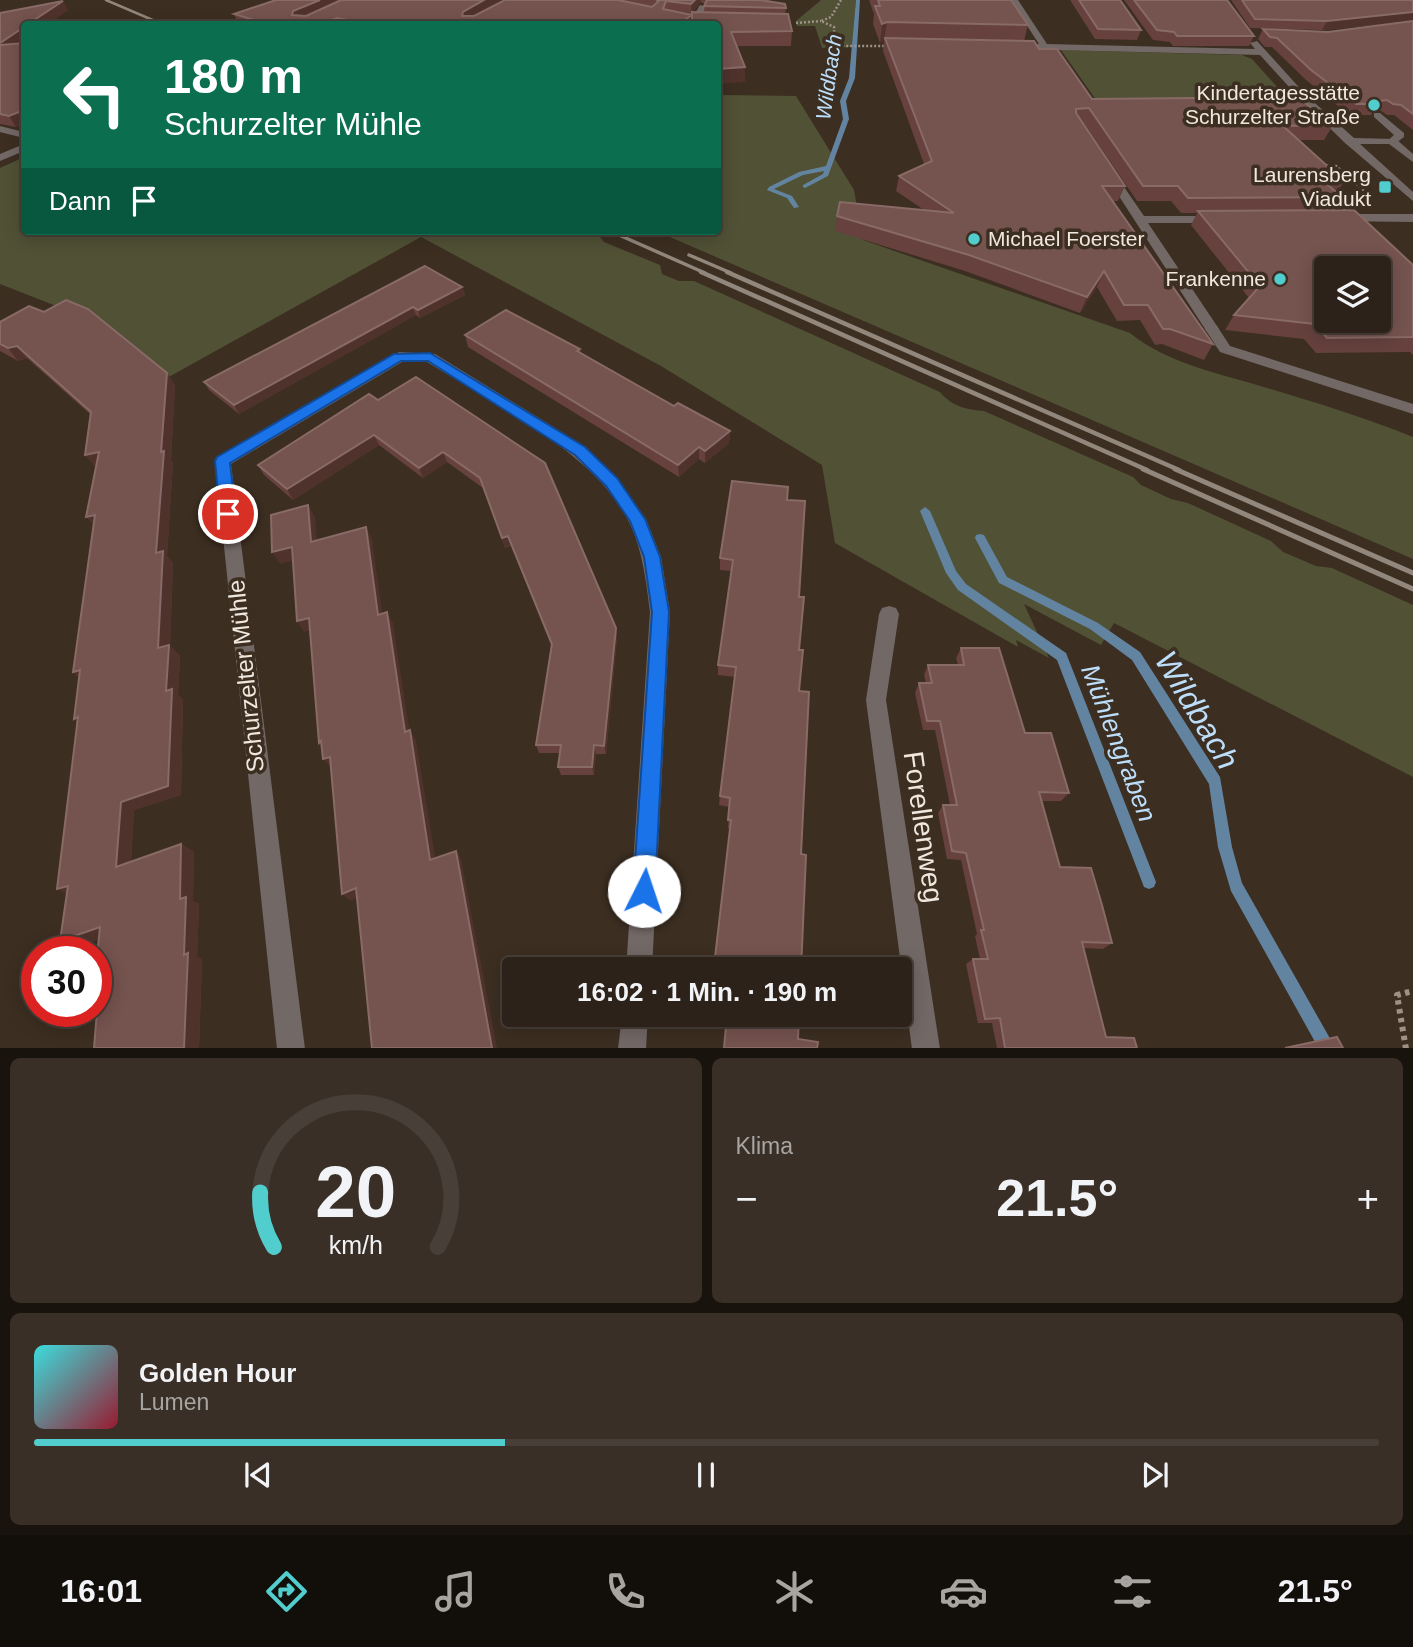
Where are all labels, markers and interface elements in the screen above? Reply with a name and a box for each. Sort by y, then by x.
water label: Wildbach [811,33,846,121]
icon: left [49,49,140,140]
text: 180 m [164,49,303,103]
place label: Kindertagesstätte Schurzelter Straße [1185,81,1360,128]
marker: Kindertagesstätte Schurzelter Straße [1366,97,1382,113]
text: Schurzelter Mühle [164,106,422,142]
place label: Laurensberg Viadukt [1253,163,1371,210]
marker: Laurensberg Viadukt [1377,179,1393,195]
icon: arrive [125,182,163,220]
text: Dann [49,186,111,216]
place label: Michael Foerster [988,227,1144,250]
marker: Michael Foerster [966,231,982,247]
map controls [1314,256,1391,333]
button: layers [1314,256,1391,333]
place label: Frankenne [1166,267,1266,290]
marker: Frankenne [1272,271,1288,287]
pin [198,484,258,544]
icon: arrive [209,495,247,533]
street label: Schurzelter Mühle [222,578,269,774]
water label: Wildbach [1148,644,1246,776]
water label: Mühlengraben [1075,660,1163,826]
street label: Forellenweg [898,749,949,905]
position arrow [607,854,681,928]
speed limit sign: 30 [21,936,112,1027]
text: 16:02 · 1 Min. · 190 m [577,977,837,1007]
text: Klima [736,1133,793,1159]
text: 20 [315,1151,396,1232]
text: 21.5° [996,1169,1118,1227]
text: − [736,1178,758,1220]
text: + [1357,1178,1379,1220]
text: km/h [329,1230,383,1258]
text: Golden Hour [139,1358,296,1388]
text: Lumen [139,1389,209,1415]
icon: previous [239,1456,277,1494]
icon: pause [687,1456,725,1494]
icon: next [1136,1456,1174,1494]
icon: directions [262,1567,311,1616]
icon: music [431,1567,480,1616]
icon: phone [601,1567,650,1616]
icon: climate [770,1567,819,1616]
icon: car [939,1567,988,1616]
icon: filters [1108,1567,1157,1616]
text: 16:01 [60,1573,142,1609]
text: 21.5° [1278,1573,1353,1609]

